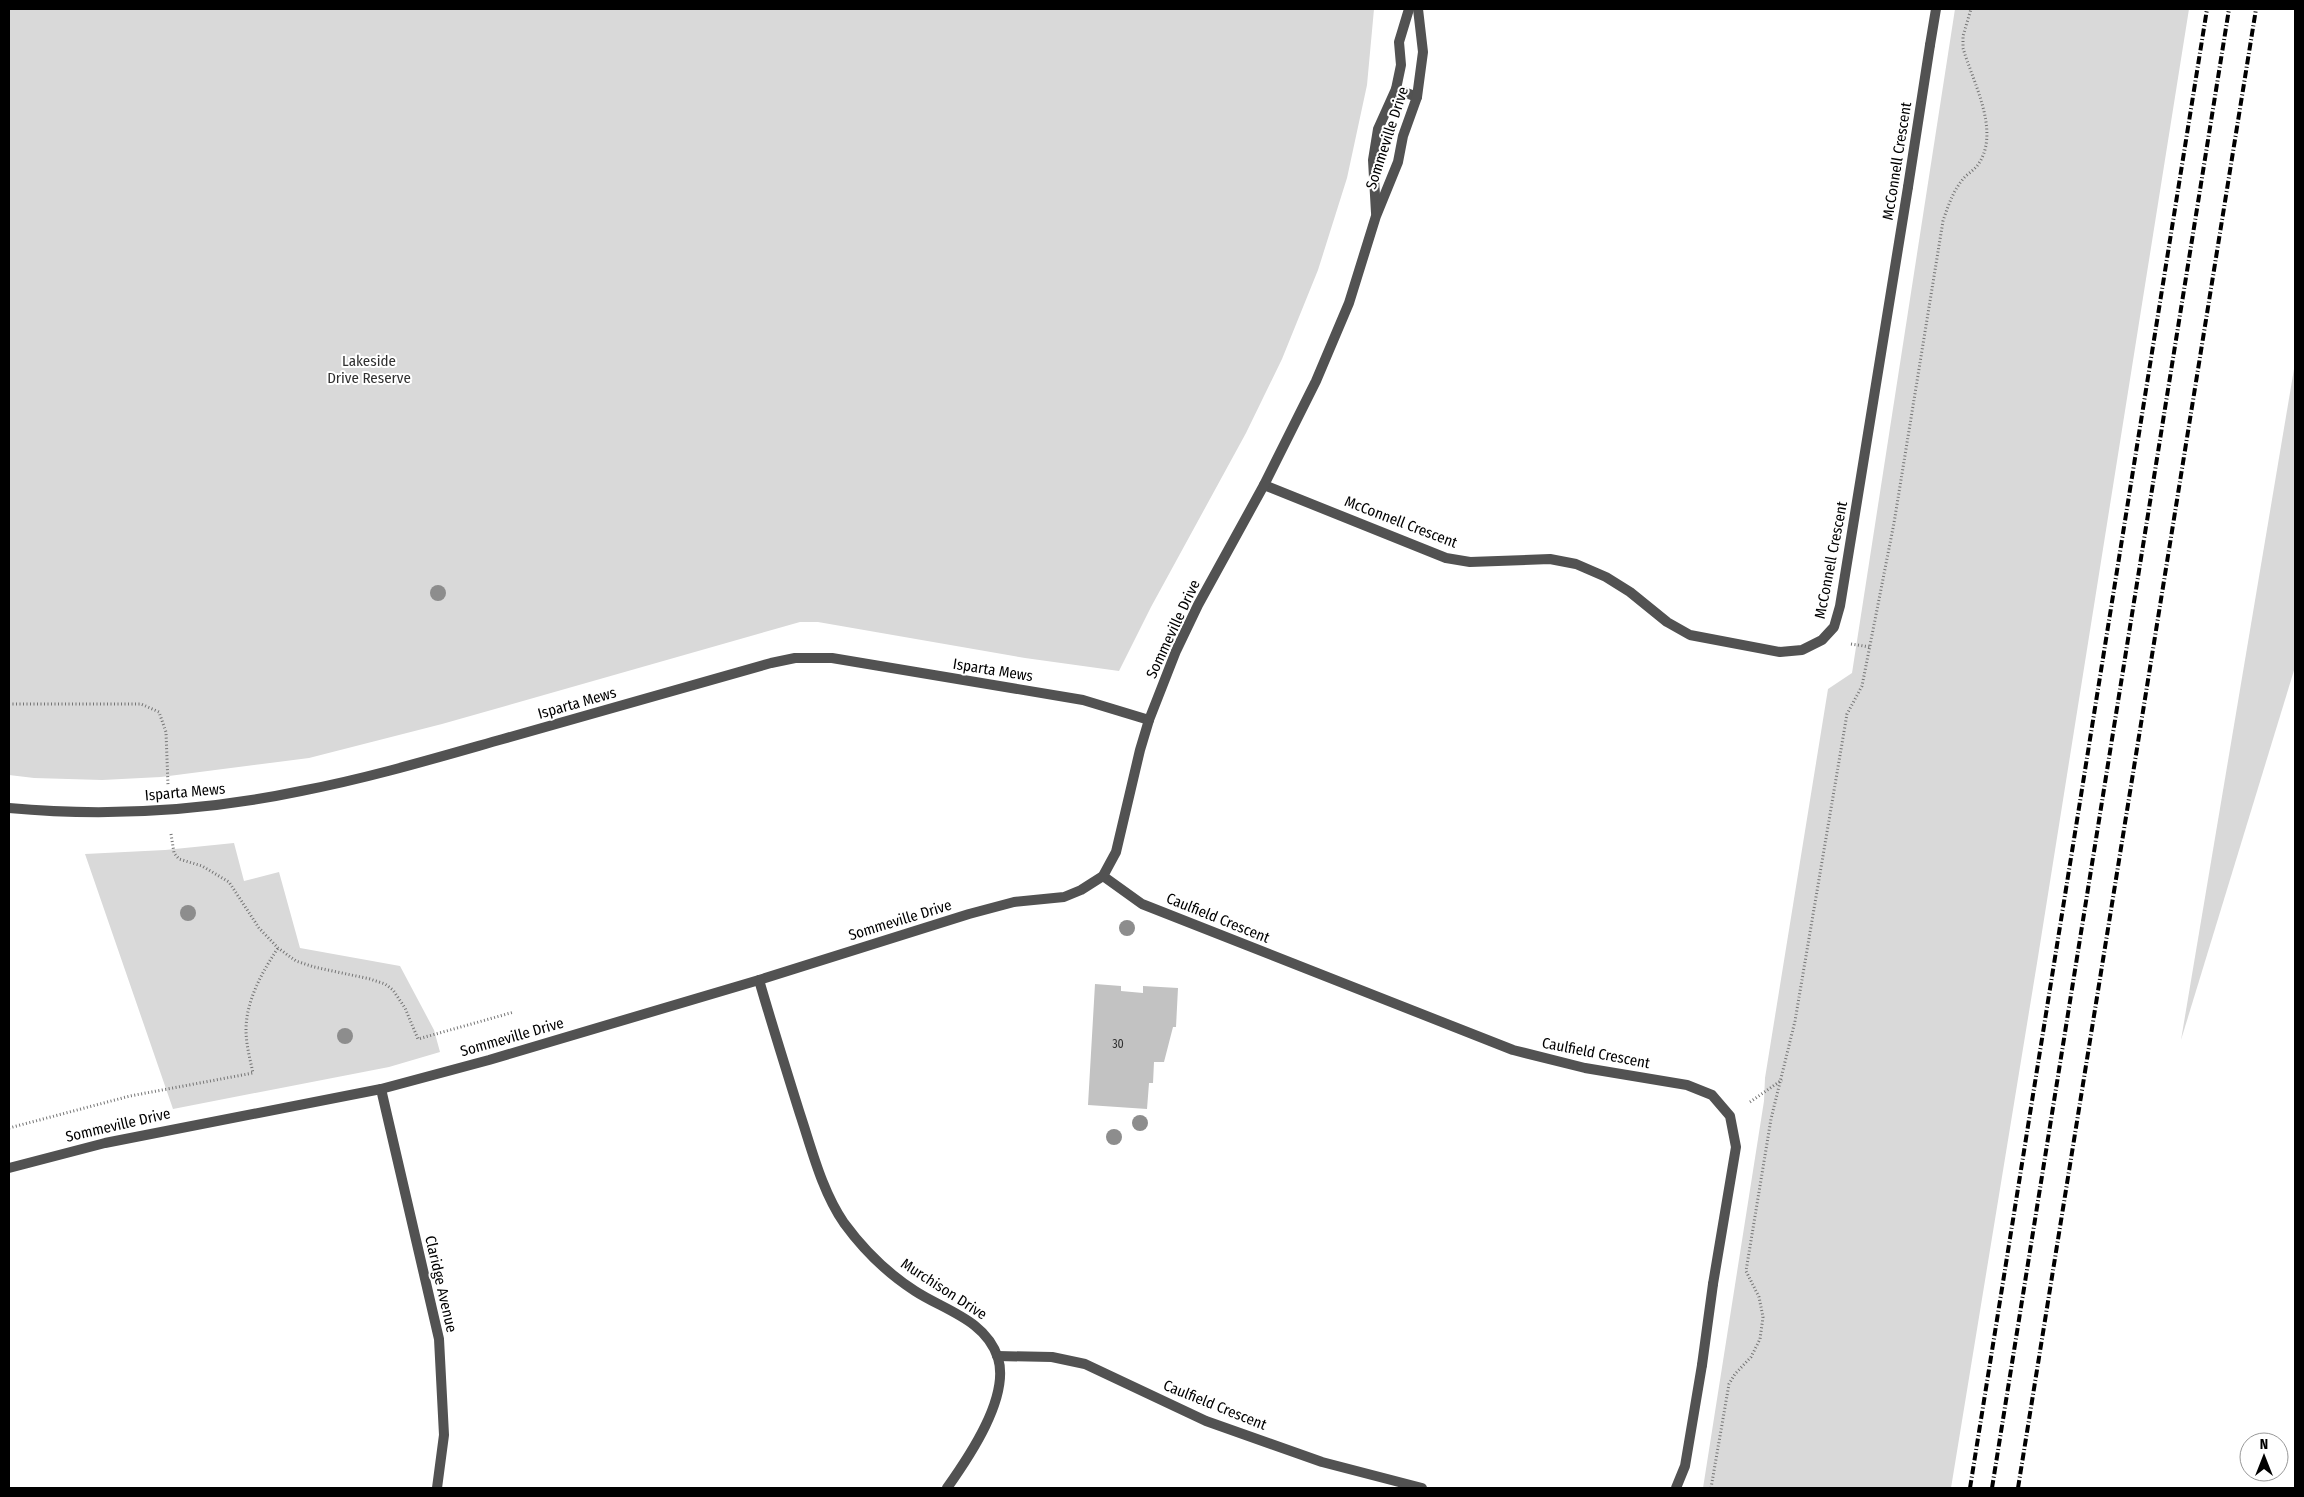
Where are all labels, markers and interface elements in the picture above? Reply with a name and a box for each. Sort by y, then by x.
street label: Sommeville Drive [1362,84,1412,192]
street label: McConnell Crescent [1879,101,1915,221]
park label: Lakeside Drive Reserve [327,352,411,387]
street label: McConnell Crescent [1342,492,1460,552]
street label: McConnell Crescent [1811,500,1851,620]
street label: Sommeville Drive [1142,577,1204,681]
street label: Isparta Mews [952,655,1034,685]
street label: Isparta Mews [536,683,618,723]
street label: Isparta Mews [144,780,226,804]
street label: Caulfield Crescent [1164,889,1272,947]
street label: Sommeville Drive [846,896,954,944]
street label: Sommeville Drive [458,1014,566,1060]
street label: Caulfield Crescent [1540,1034,1652,1072]
house number: 30 [1112,1037,1124,1051]
street label: Sommeville Drive [64,1104,172,1146]
street label: Claridge Avenue [421,1234,461,1334]
street label: Murchison Drive [898,1255,990,1323]
street label: Caulfield Crescent [1161,1376,1269,1434]
north arrow [2239,1432,2289,1482]
text: N [2260,1436,2268,1453]

